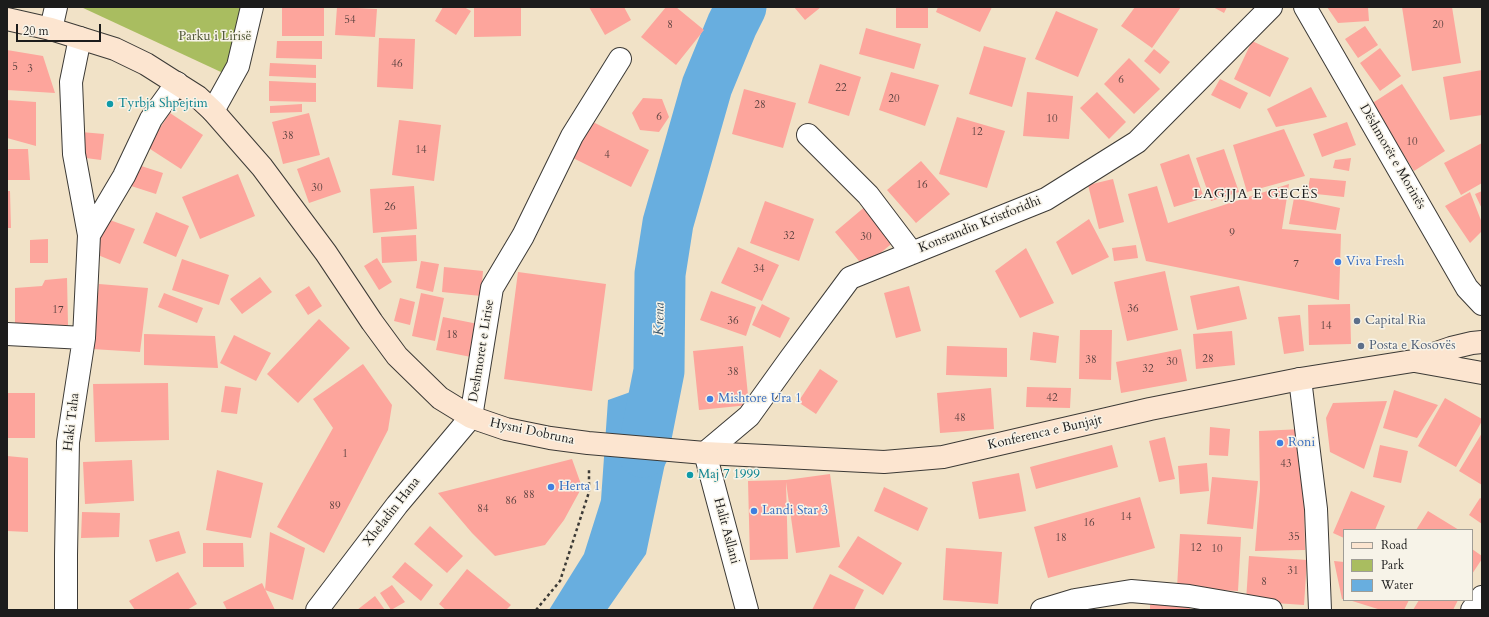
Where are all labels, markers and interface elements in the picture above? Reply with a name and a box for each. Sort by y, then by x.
house number: 54 [344,13,356,27]
scale bar [18,16,103,42]
house number: 8 [667,18,673,32]
house number: 20 [1432,18,1444,32]
text: 20 m [23,23,49,39]
park label: Parku i Lirisë [179,29,251,45]
house number: 46 [391,57,403,71]
house number: 5 [12,60,18,74]
house number: 3 [27,62,33,76]
house number: 6 [1118,73,1124,87]
house number: 22 [835,81,847,95]
house number: 20 [888,92,900,106]
place label: Tyrbja Shpejtim [118,96,208,112]
house number: 28 [754,98,766,112]
marker: Tyrbja Shpejtim [105,99,115,109]
street label: Dëshmorët e Morinës [1356,102,1428,212]
house number: 6 [656,110,662,124]
house number: 10 [1046,112,1058,126]
house number: 12 [971,125,983,139]
house number: 38 [282,129,294,143]
house number: 10 [1406,135,1418,149]
house number: 14 [415,143,427,157]
house number: 4 [604,148,610,162]
house number: 16 [916,178,928,192]
house number: 30 [311,181,323,195]
district label: LAGJJA E GECËS [1193,187,1319,203]
street label: Konstandin Kristforidhi [917,193,1043,257]
house number: 26 [384,200,396,214]
house number: 9 [1229,226,1235,240]
house number: 32 [783,229,795,243]
house number: 30 [860,230,872,244]
place label: Viva Fresh [1346,254,1404,270]
house number: 7 [1293,257,1299,271]
marker: Viva Fresh [1333,257,1343,267]
house number: 34 [753,262,765,276]
street label: Deshmoret e Lirise [466,299,498,403]
water label: Krena [651,302,669,336]
house number: 36 [1127,302,1139,316]
house number: 17 [52,303,64,317]
place label: Capital Ria [1365,313,1426,329]
house number: 36 [727,314,739,328]
marker: Capital Ria [1352,316,1362,326]
house number: 14 [1320,319,1332,333]
house number: 18 [446,328,458,342]
place label: Posta e Kosovës [1369,338,1456,354]
marker: Posta e Kosovës [1356,341,1366,351]
house number: 28 [1202,352,1214,366]
house number: 38 [1085,353,1097,367]
house number: 30 [1166,355,1178,369]
house number: 32 [1142,362,1154,376]
house number: 38 [727,365,739,379]
place label: Mishtore Ura 1 [718,391,802,407]
house number: 42 [1046,391,1058,405]
street label: Haki Taha [61,392,83,452]
marker: Mishtore Ura 1 [705,394,715,404]
house number: 48 [954,411,966,425]
street label: Konferenca e Bunjajt [986,412,1104,454]
street label: Hysni Dobruna [488,415,576,449]
place label: Roni [1288,435,1315,451]
marker: Roni [1275,438,1285,448]
house number: 1 [342,447,348,461]
house number: 43 [1280,457,1292,471]
place label: Maj 7 1999 [698,467,760,483]
marker: Maj 7 1999 [685,470,695,480]
street label: Xheladin Hana [360,474,424,550]
place label: Herta 1 [559,479,600,495]
marker: Herta 1 [546,482,556,492]
house number: 88 [523,488,535,502]
house number: 86 [505,494,517,508]
street label: Halit Asllani [710,496,742,566]
house number: 89 [329,499,341,513]
house number: 84 [477,502,489,516]
place label: Landi Star 3 [762,503,828,519]
marker: Landi Star 3 [749,506,759,516]
house number: 14 [1120,510,1132,524]
house number: 16 [1083,516,1095,530]
legend [1343,529,1473,601]
house number: 35 [1288,530,1300,544]
house number: 18 [1055,531,1067,545]
text: Road [1381,537,1407,553]
house number: 12 [1190,541,1202,555]
house number: 10 [1211,542,1223,556]
text: Park [1381,557,1404,573]
house number: 31 [1287,564,1299,578]
house number: 8 [1261,575,1267,589]
text: Water [1381,577,1413,593]

